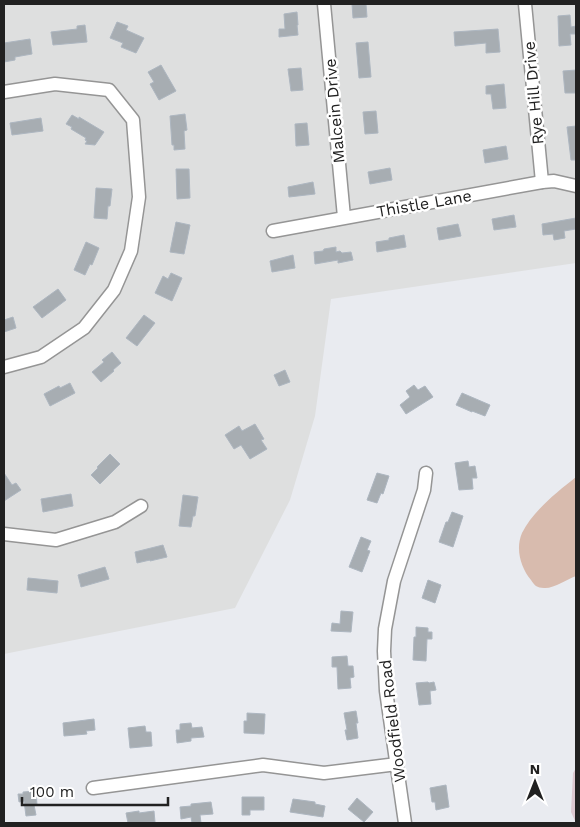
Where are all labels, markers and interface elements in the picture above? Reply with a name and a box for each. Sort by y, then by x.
street label: Rye Hill Drive [520,41,547,145]
street label: Malcein Drive [320,58,349,164]
street label: Thistle Lane [375,186,473,221]
street label: Woodfield Road [376,659,409,783]
north arrow [510,757,560,807]
text: N [530,761,540,777]
scale bar [22,774,169,806]
text: 100 m [30,783,74,801]

